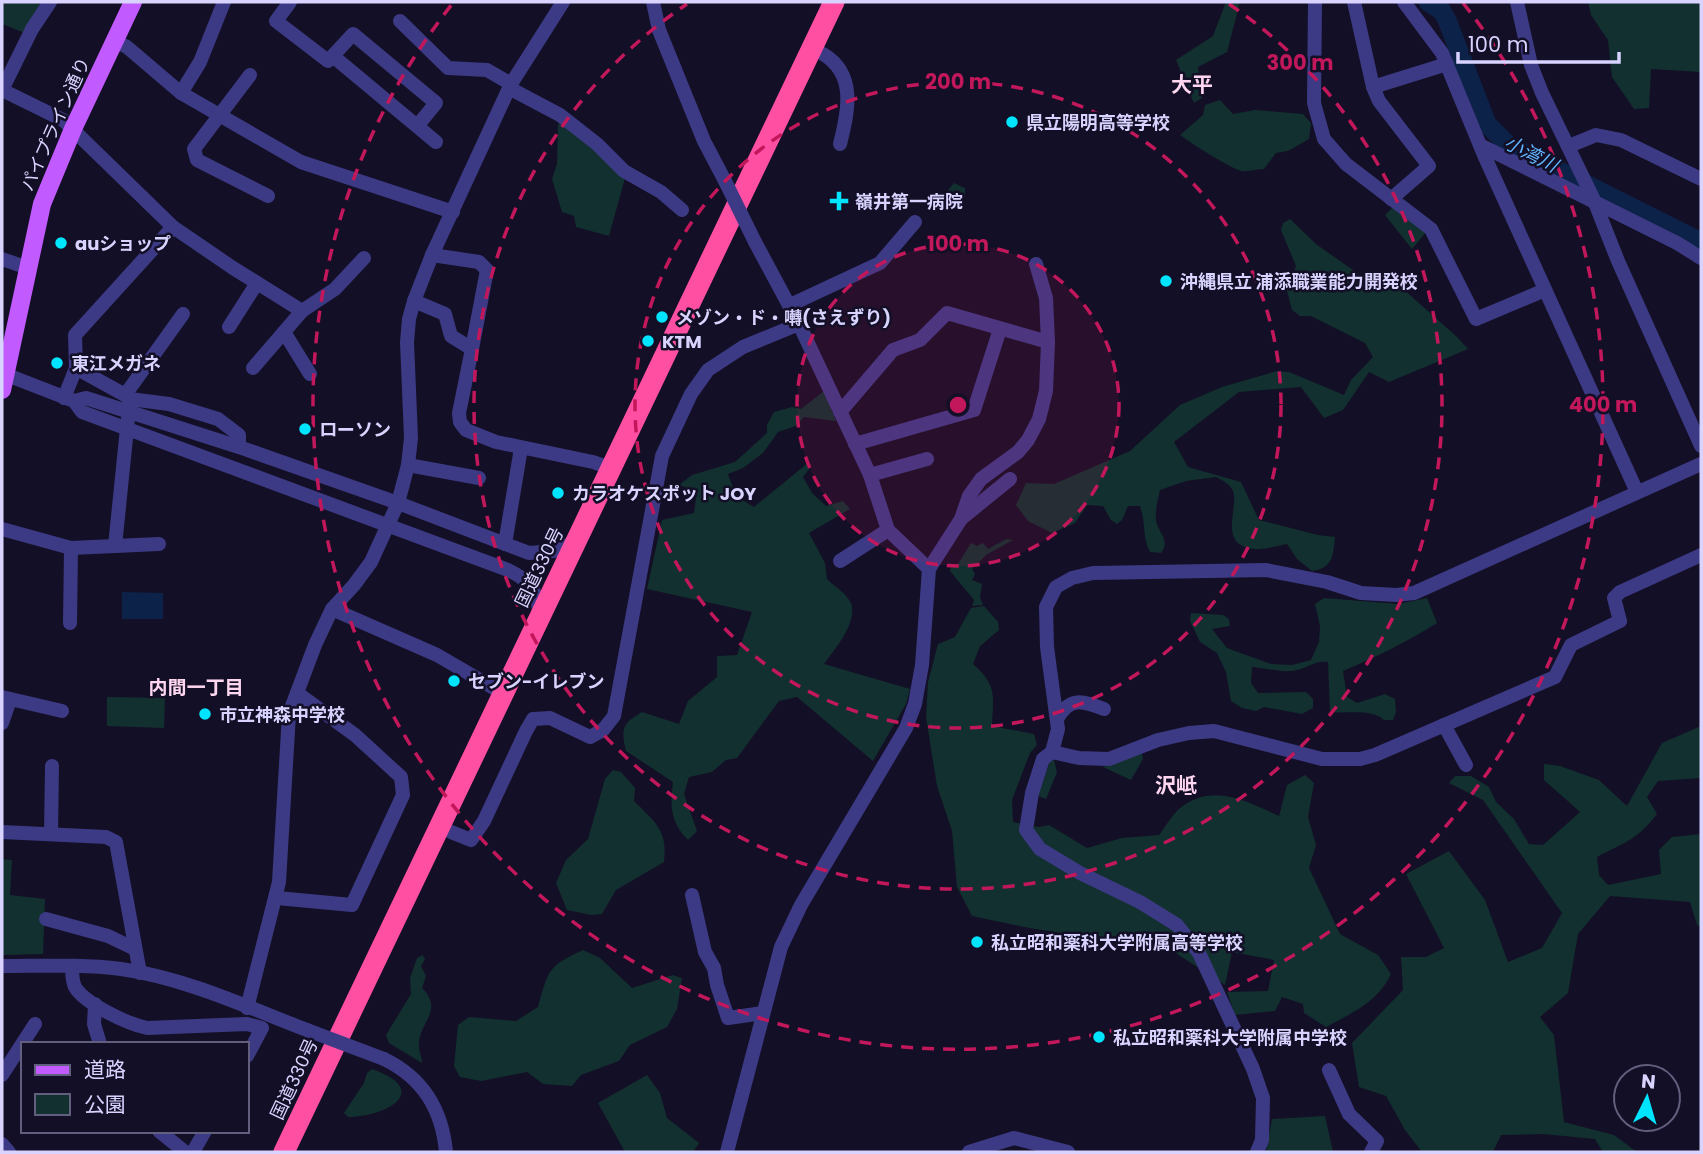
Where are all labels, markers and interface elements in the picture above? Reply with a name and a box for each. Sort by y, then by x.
scale bar [1458,21,1619,65]
text: 100 m [1468,30,1528,59]
text: 300 m [1267,48,1333,77]
street label: パイプライン通り [14,53,96,195]
text: 200 m [925,67,991,96]
district label: 大平 [1171,70,1213,99]
place label: 県立陽明高等学校 [1026,110,1170,135]
marker: 県立陽明高等学校 [1004,114,1020,130]
water label: 小湾川 [1499,129,1564,180]
place label: 嶺井第一病院 [855,189,963,214]
marker: 嶺井第一病院 [829,191,849,211]
text: 100 m [927,229,989,258]
place label: auショップ [75,231,171,256]
marker: auショップ [53,235,69,251]
place label: 沖縄県立 浦添職業能力開発校 [1180,269,1418,294]
marker: 沖縄県立 浦添職業能力開発校 [1158,273,1174,289]
place label: メゾン・ド・囀(さえずり) [676,305,891,330]
marker: メゾン・ド・囀(さえずり) [654,309,670,325]
place label: KTM [662,329,702,354]
marker: KTM [640,333,656,349]
place label: 東江メガネ [71,351,161,376]
marker: 東江メガネ [49,355,65,371]
text: 400 m [1569,390,1637,419]
centre of rings [946,393,970,417]
place label: ローソン [319,417,391,442]
marker: ローソン [297,421,313,437]
place label: カラオケスポット JOY [572,481,756,506]
marker: カラオケスポット JOY [550,485,566,501]
street label: 国道330号 [509,523,569,611]
place label: セブン-イレブン [468,669,604,694]
marker: セブン-イレブン [446,673,462,689]
district label: 内間一丁目 [148,674,244,701]
place label: 市立神森中学校 [219,702,345,727]
marker: 市立神森中学校 [197,706,213,722]
district label: 沢岻 [1155,771,1197,800]
place label: 私立昭和薬科大学附属高等学校 [991,930,1243,955]
marker: 私立昭和薬科大学附属高等学校 [969,934,985,950]
place label: 私立昭和薬科大学附属中学校 [1113,1025,1347,1050]
marker: 私立昭和薬科大学附属中学校 [1091,1029,1107,1045]
street label: 国道330号 [264,1035,324,1123]
legend [21,1042,248,1133]
text: 道路 [84,1055,126,1084]
north arrow [1612,1063,1682,1133]
text: N [1640,1067,1657,1096]
text: 公園 [84,1090,126,1119]

